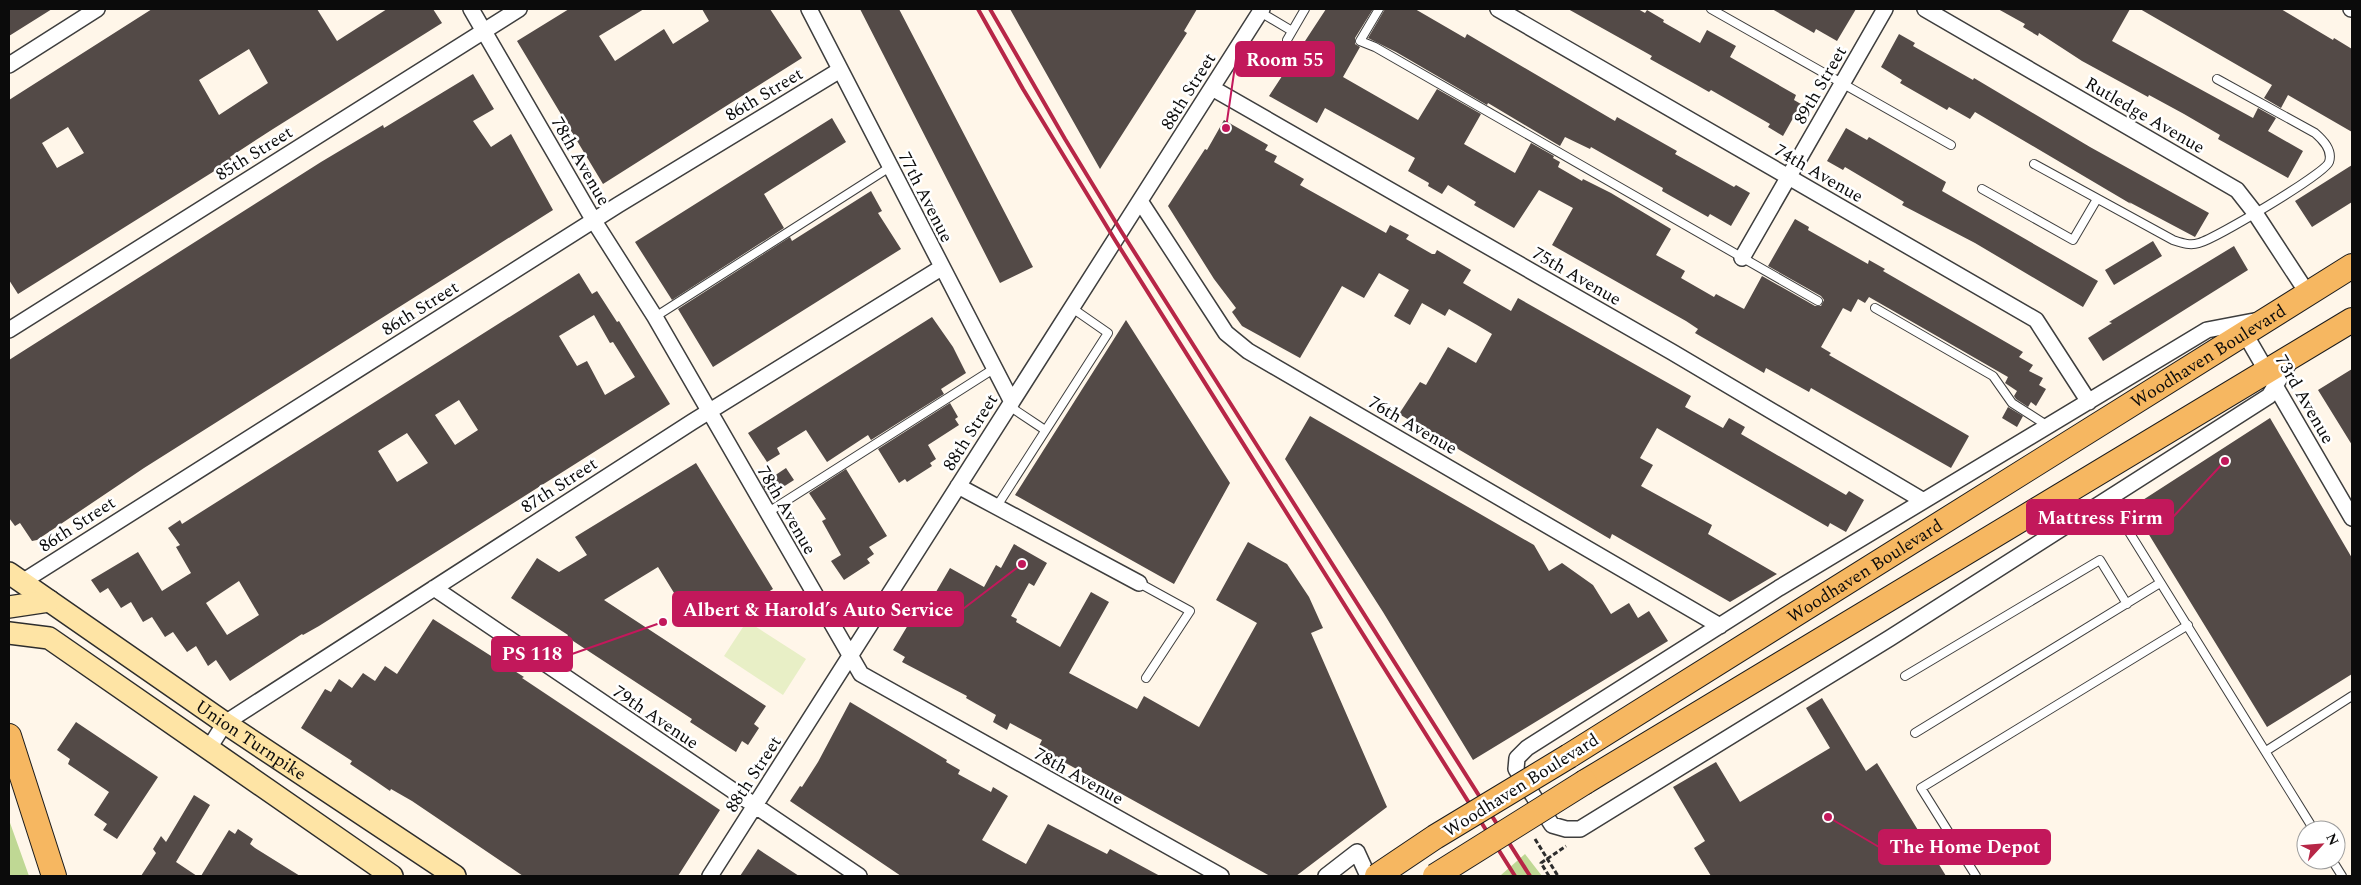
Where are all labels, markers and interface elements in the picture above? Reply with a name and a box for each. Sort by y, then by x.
street label: 89th Street [1787,41,1854,129]
callout: Room 55 [1236,42,1334,76]
text: Room 55 [1246,46,1324,75]
street label: 88th Street [1154,47,1223,135]
street label: 86th Street [720,61,808,128]
street label: Rutledge Avenue [2080,70,2210,161]
street label: 78th Avenue [544,112,617,211]
street label: 85th Street [210,119,298,188]
street label: 74th Avenue [1769,137,1868,210]
street label: 77th Avenue [891,147,960,247]
street label: 75th Avenue [1527,240,1626,313]
street label: 86th Street [376,274,464,343]
street label: Woodhaven Boulevard [2125,297,2292,415]
street label: 73rd Avenue [2268,350,2341,449]
street label: 88th Street [936,388,1005,476]
street label: 76th Avenue [1363,389,1462,462]
street label: 87th Street [516,451,603,520]
street label: 78th Avenue [750,461,823,560]
street label: 86th Street [34,490,121,559]
callout: Mattress Firm [2027,500,2173,534]
text: Mattress Firm [2037,504,2163,533]
street label: Woodhaven Boulevard [1782,512,1948,630]
callout: Albert & Harold’s Auto Service [673,592,963,626]
text: Albert & Harold’s Auto Service [683,596,953,625]
callout: PS 118 [492,637,572,671]
text: PS 118 [502,640,562,669]
street label: 79th Avenue [607,679,704,756]
street label: Union Turnpike [190,693,312,788]
street label: Woodhaven Boulevard [1438,727,1604,844]
street label: 88th Street [719,731,788,818]
street label: 78th Avenue [1029,741,1128,812]
north arrow [2296,820,2346,870]
callout: The Home Depot [1879,830,2050,864]
text: N [2320,830,2344,849]
text: The Home Depot [1890,833,2040,862]

